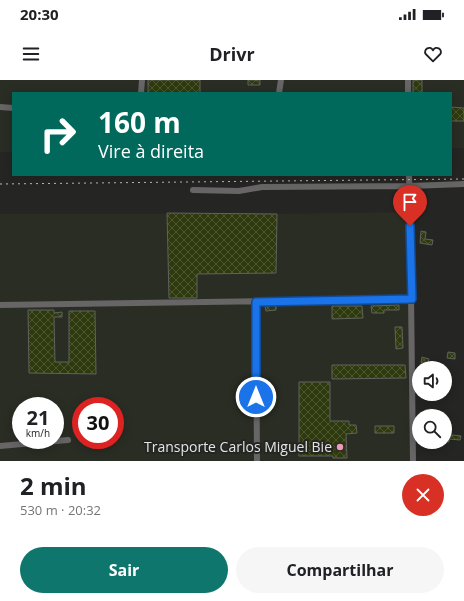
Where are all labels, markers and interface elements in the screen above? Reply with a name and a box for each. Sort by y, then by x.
text: 20:30 [20,4,59,24]
text: Drivr [209,42,255,66]
icon: menu [20,43,42,65]
icon: heart [422,43,444,65]
text: 160 m [98,103,181,141]
icon: right [32,108,84,160]
text: Vire à direita [98,139,204,163]
pin [393,185,427,226]
icon: arrive [399,191,421,213]
map controls [412,361,452,449]
button: sound [412,361,452,401]
position arrow [235,376,277,418]
speed limit sign: 30 [72,397,124,449]
text: 21 [27,404,49,431]
button: search [412,409,452,449]
text: km/h [26,426,50,440]
place label: Transporte Carlos Miguel Bie [144,437,332,456]
marker: Transporte Carlos Miguel Bie [335,442,345,452]
text: 2 min [20,469,87,502]
button: close [402,474,444,516]
text: 530 m · 20:32 [20,501,101,519]
button: Sair [20,547,228,593]
button: Compartilhar [236,547,444,593]

